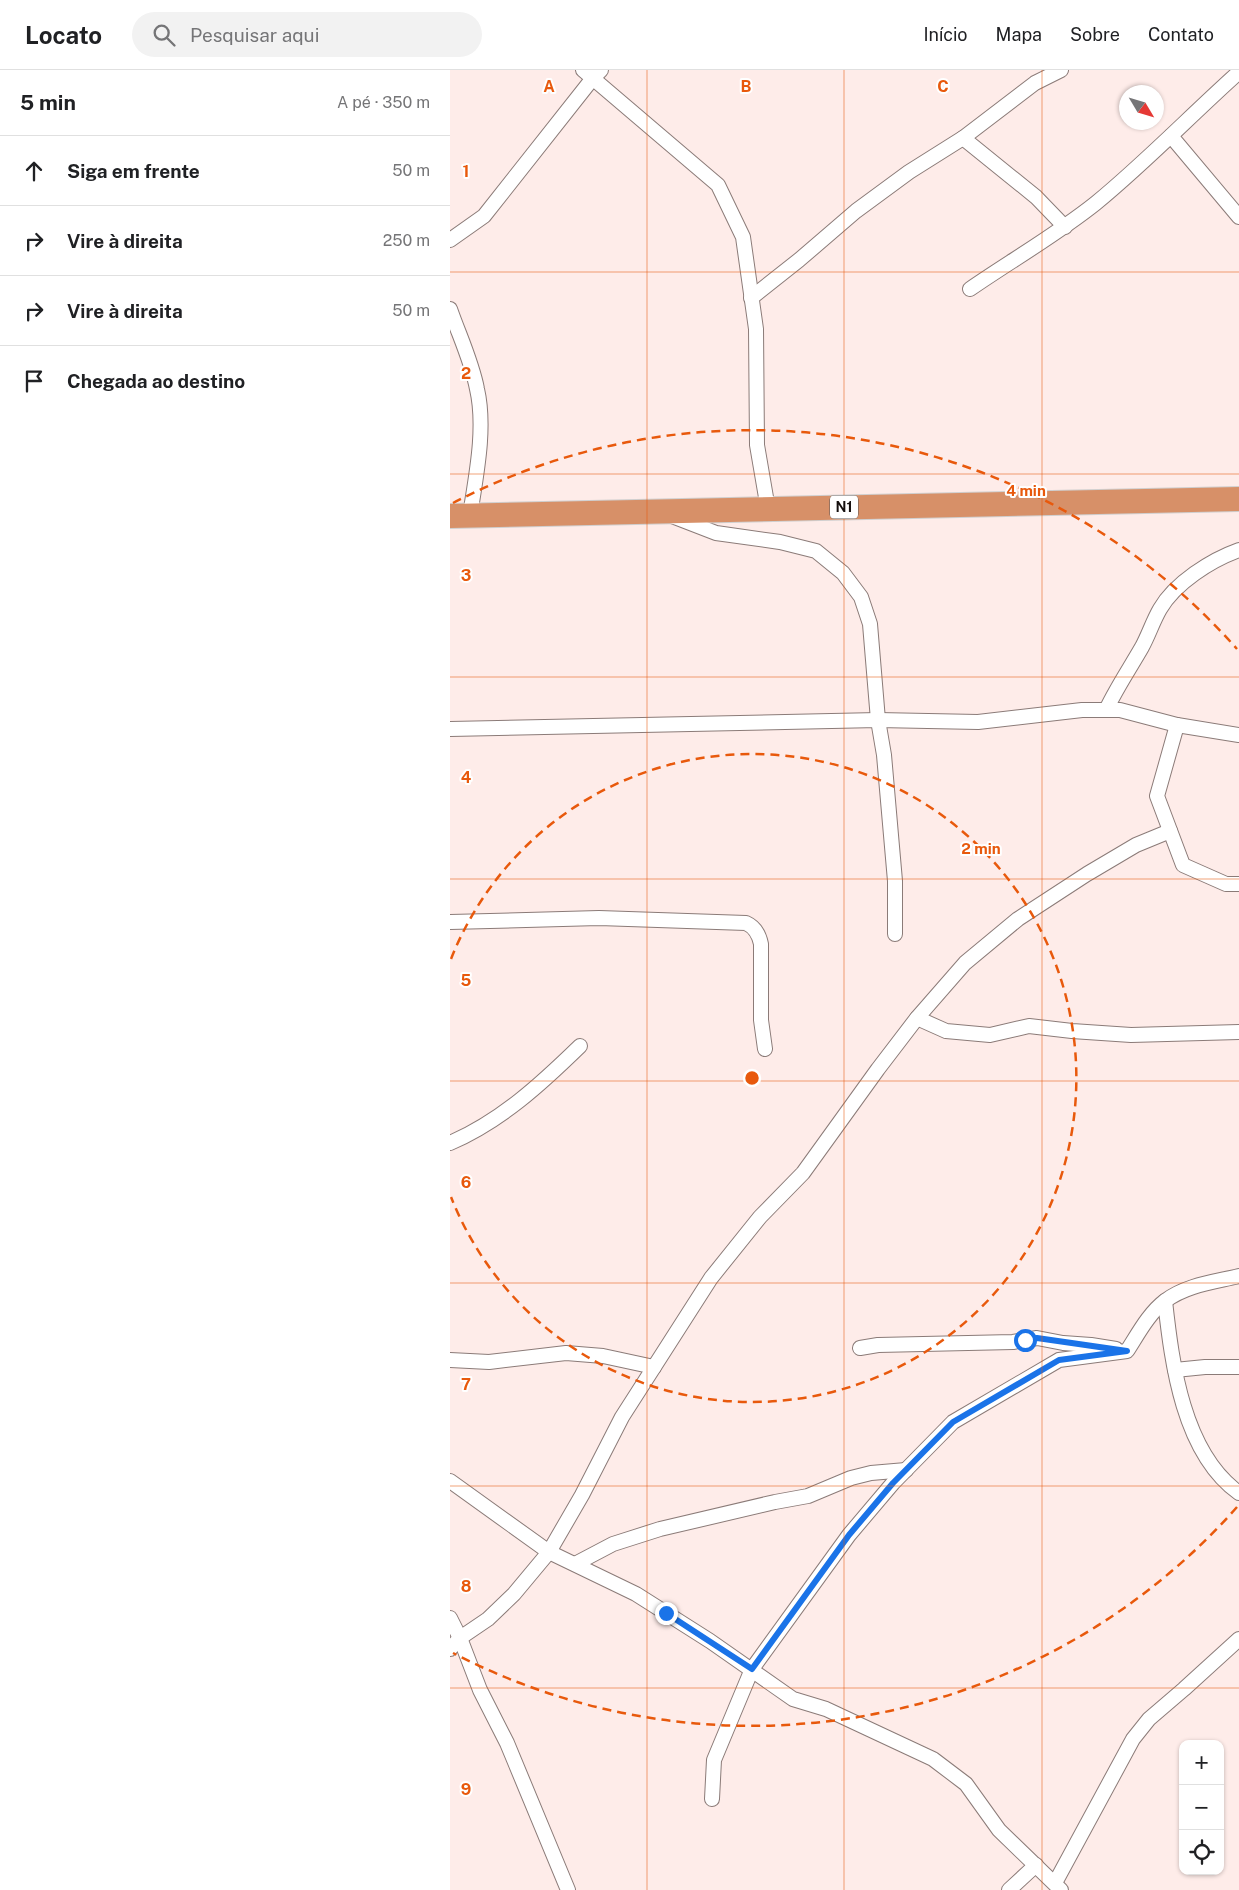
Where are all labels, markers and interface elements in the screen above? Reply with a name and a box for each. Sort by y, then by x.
search box [132,12,482,57]
text: Locato [25,21,102,49]
icon: search [150,21,178,49]
text: Pesquisar aqui [190,24,319,46]
text: Início [923,24,968,45]
text: Mapa [996,24,1042,45]
text: Sobre [1070,24,1120,45]
text: Contato [1148,24,1214,45]
text: A [543,77,555,96]
text: B [741,77,752,96]
text: C [937,77,949,96]
north arrow [1119,85,1164,130]
text: 5 min [20,90,76,115]
text: A pé · 350 m [337,93,430,112]
icon: ahead [20,157,48,185]
text: Siga em frente [67,160,200,182]
text: 50 m [392,161,430,180]
text: 1 [463,162,469,181]
icon: right [20,227,48,255]
text: Vire à direita [67,230,183,252]
text: 250 m [383,231,430,250]
icon: right [20,297,48,325]
text: Vire à direita [67,300,183,322]
text: 50 m [392,301,430,320]
text: 2 [461,364,471,383]
icon: arrive [20,367,48,395]
text: Chegada ao destino [67,370,245,392]
text: 4 min [1006,482,1046,499]
road number: N1 [830,496,858,518]
text: 3 [461,566,471,585]
text: 4 [461,768,472,787]
text: 2 min [961,840,1001,857]
text: 5 [461,971,472,990]
centre of rings [743,1069,761,1087]
text: 6 [461,1173,471,1192]
route start [1014,1329,1037,1352]
text: 7 [461,1375,471,1394]
text: 8 [461,1577,472,1596]
route end [655,1602,678,1625]
map controls [1179,1740,1224,1875]
button: + [1179,1740,1224,1785]
text: 9 [461,1780,471,1799]
button: − [1179,1785,1224,1830]
button: locate [1179,1830,1224,1875]

